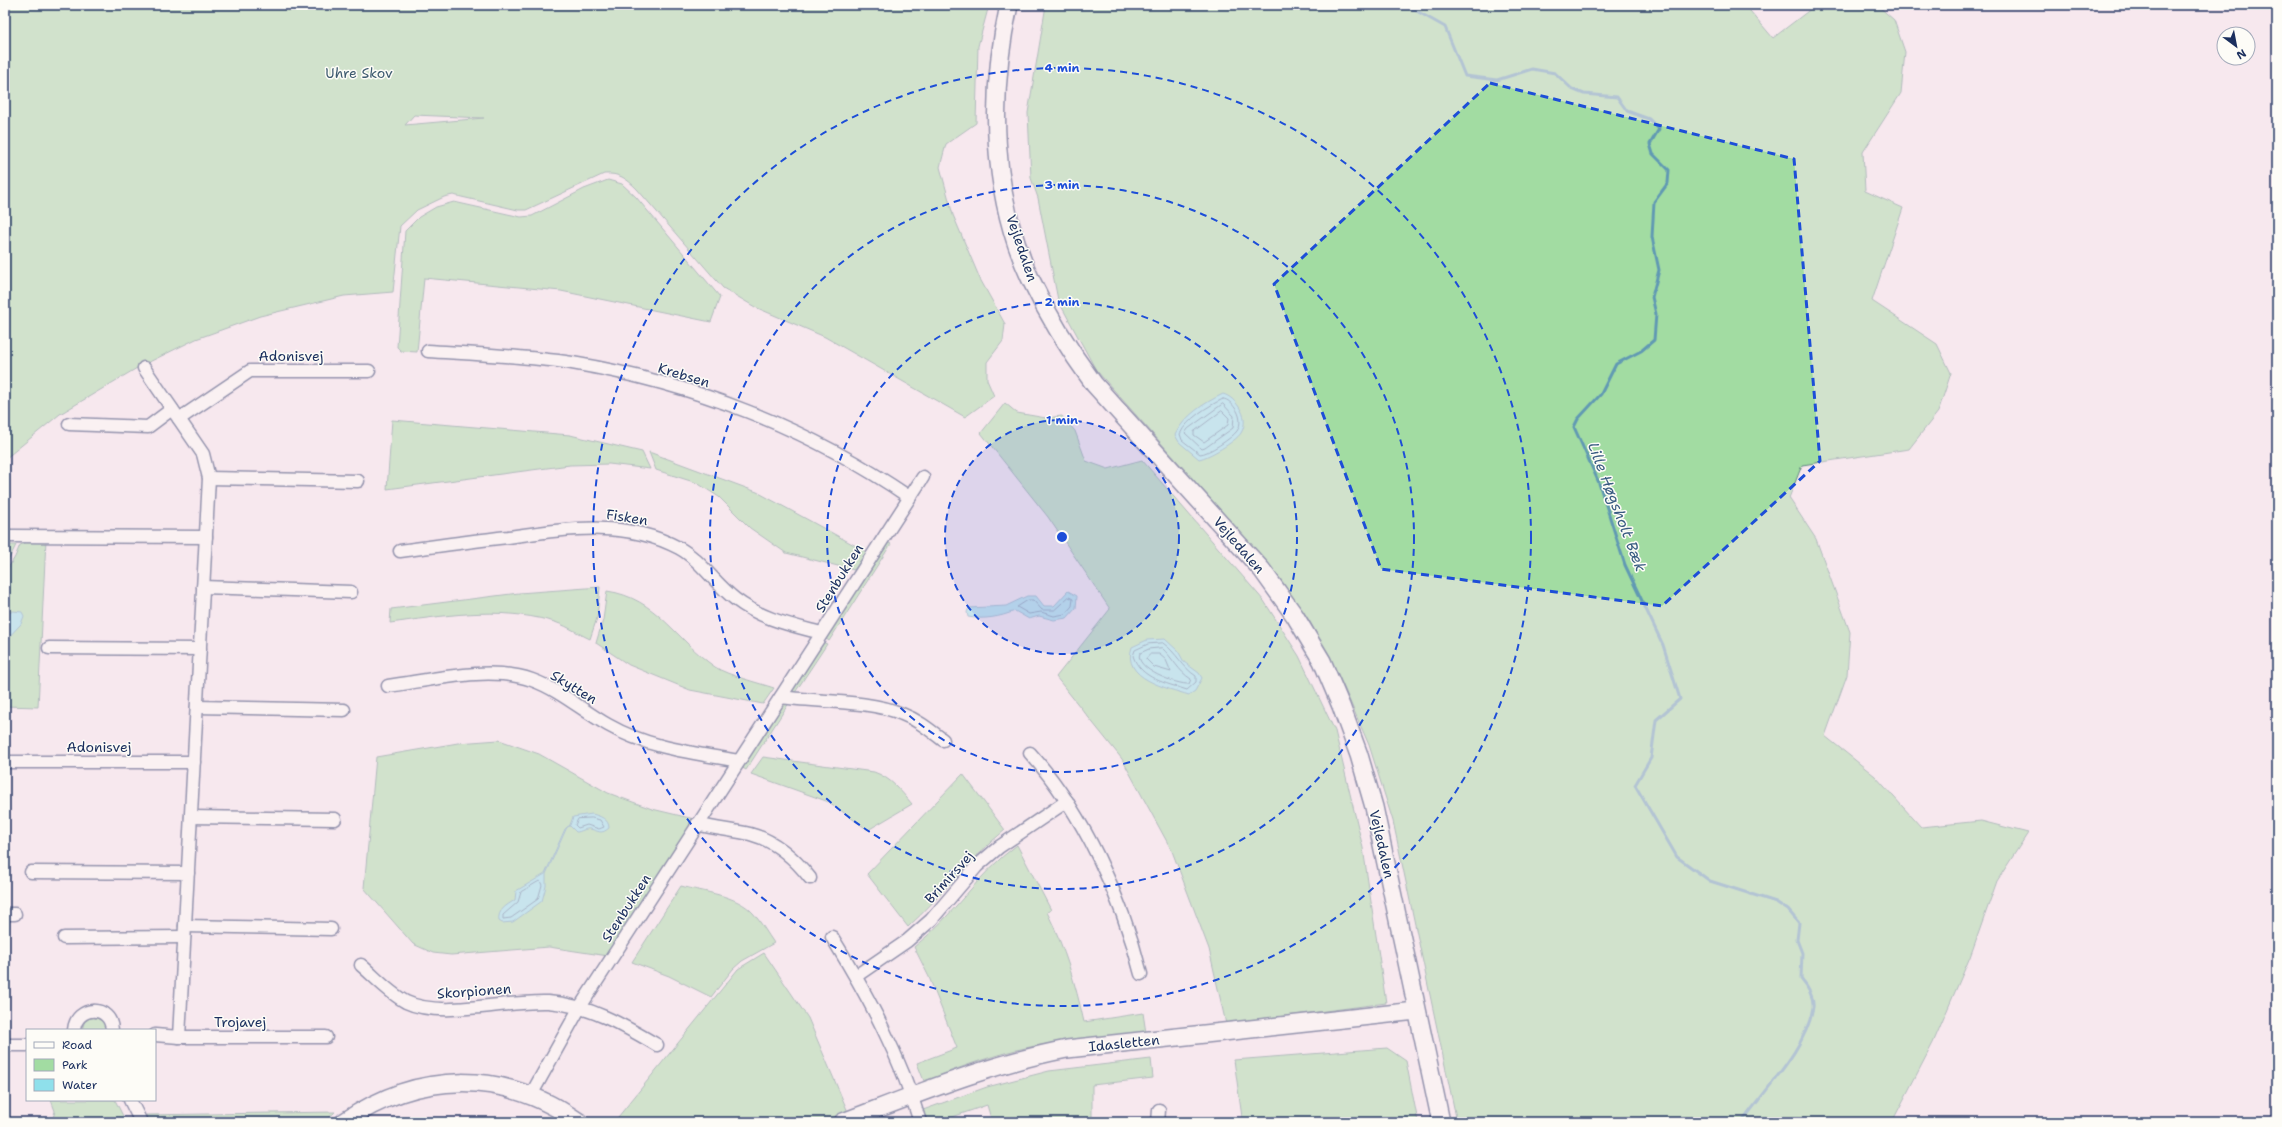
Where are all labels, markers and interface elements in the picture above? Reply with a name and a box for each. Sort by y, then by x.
north arrow [2216,26,2256,66]
text: N [2233,45,2249,63]
text: 4 min [1045,60,1080,76]
park label: Uhre Skov [325,64,393,82]
text: 3 min [1045,177,1080,193]
street label: Vejledalen [1002,212,1042,284]
text: 2 min [1045,294,1080,310]
street label: Adonisvej [259,347,323,365]
street label: Krebsen [656,359,713,392]
text: 1 min [1046,412,1078,428]
water label: Lille Høgsholt Bæk [1583,439,1651,575]
street label: Fisken [605,505,650,529]
street label: Vejledalen [1209,513,1269,578]
centre of rings [1055,530,1069,544]
street label: Stenbukken [811,540,867,616]
street label: Skytten [547,666,601,708]
street label: Adonisvej [67,738,131,756]
street label: Vejledalen [1365,808,1399,880]
street label: Brimirsvej [921,847,977,907]
street label: Stenbukken [597,870,655,945]
street label: Skorpionen [436,979,512,1003]
street label: Trojavej [214,1013,266,1031]
legend [26,1029,156,1101]
street label: Idasletten [1088,1030,1161,1056]
text: Road [62,1037,93,1053]
text: Park [62,1057,88,1073]
text: Water [62,1077,98,1093]

